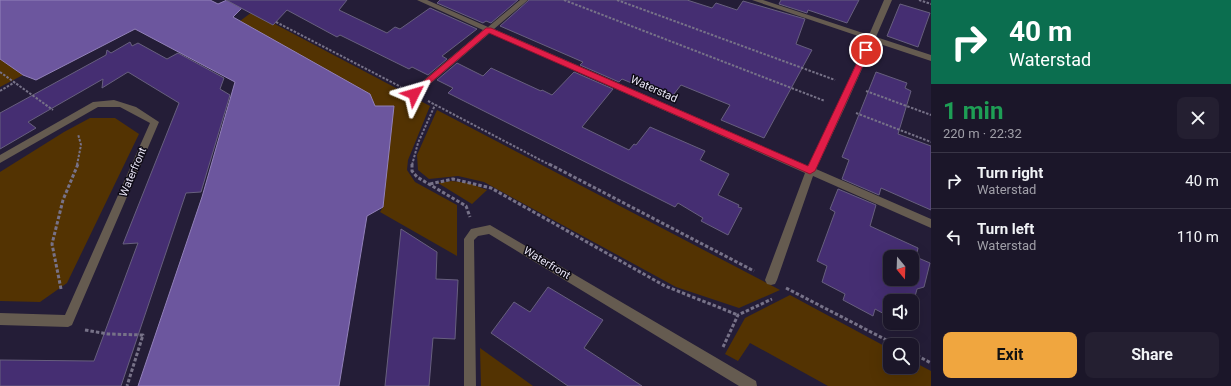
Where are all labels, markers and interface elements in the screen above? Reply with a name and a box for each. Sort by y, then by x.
text: 40 m [1009,15,1072,48]
icon: right [943,16,995,68]
pin [849,33,883,67]
icon: arrive [855,39,877,61]
text: Waterstad [1009,49,1091,70]
position arrow [393,73,435,115]
street label: Waterstad [628,73,680,105]
text: 1 min [943,97,1003,125]
button: close [1177,97,1219,139]
text: 220 m · 22:32 [943,126,1022,141]
street label: Waterfront [117,145,149,199]
text: Turn right [977,164,1043,182]
icon: right [943,170,965,192]
text: 40 m [1185,172,1219,190]
text: Waterstad [977,182,1036,197]
text: Turn left [977,220,1034,238]
icon: left [943,226,965,248]
text: 110 m [1177,228,1219,246]
text: Waterstad [977,238,1036,253]
street label: Waterfront [521,244,573,282]
north arrow [883,250,919,286]
map controls [883,250,919,374]
button: sound [883,294,919,330]
button: Exit [943,332,1077,378]
button: Share [1085,332,1219,378]
button: search [883,338,919,374]

